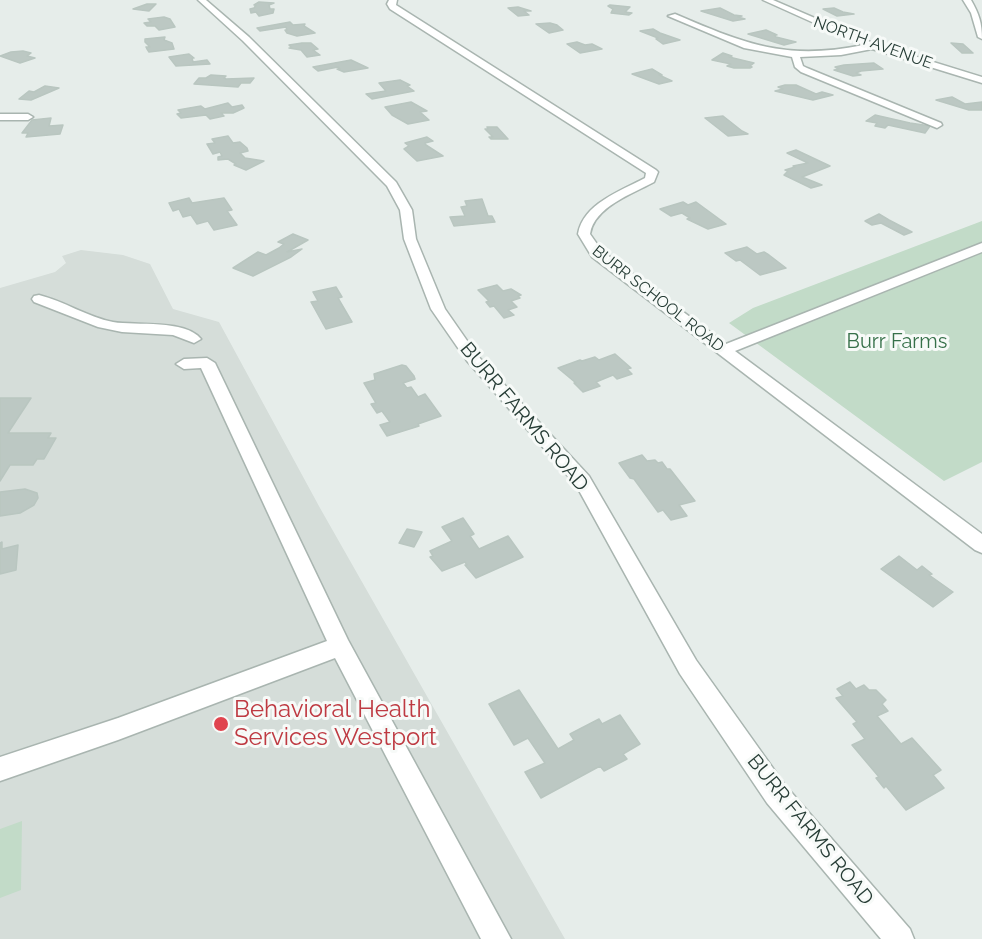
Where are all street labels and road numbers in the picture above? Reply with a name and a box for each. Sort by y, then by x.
street label: NORTH AVENUE [811,13,935,73]
street label: BURR SCHOOL ROAD [588,242,728,356]
street label: BURR FARMS ROAD [455,338,593,496]
street label: BURR FARMS ROAD [742,750,878,910]

